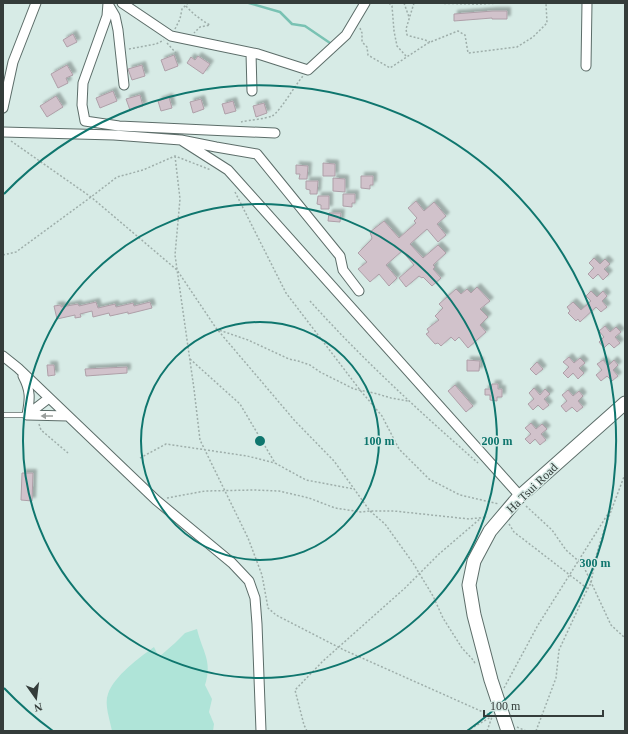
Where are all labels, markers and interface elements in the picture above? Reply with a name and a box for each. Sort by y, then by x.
one-way arrow [40,413,53,419]
centre of rings [253,434,267,448]
text: 100 m [364,434,395,448]
text: 200 m [482,434,513,448]
street label: Ha Tsui Road [504,460,560,516]
text: 300 m [580,556,611,570]
north arrow [16,678,56,718]
scale bar [484,692,603,718]
text: 100 m [490,699,521,713]
text: N [33,701,44,714]

